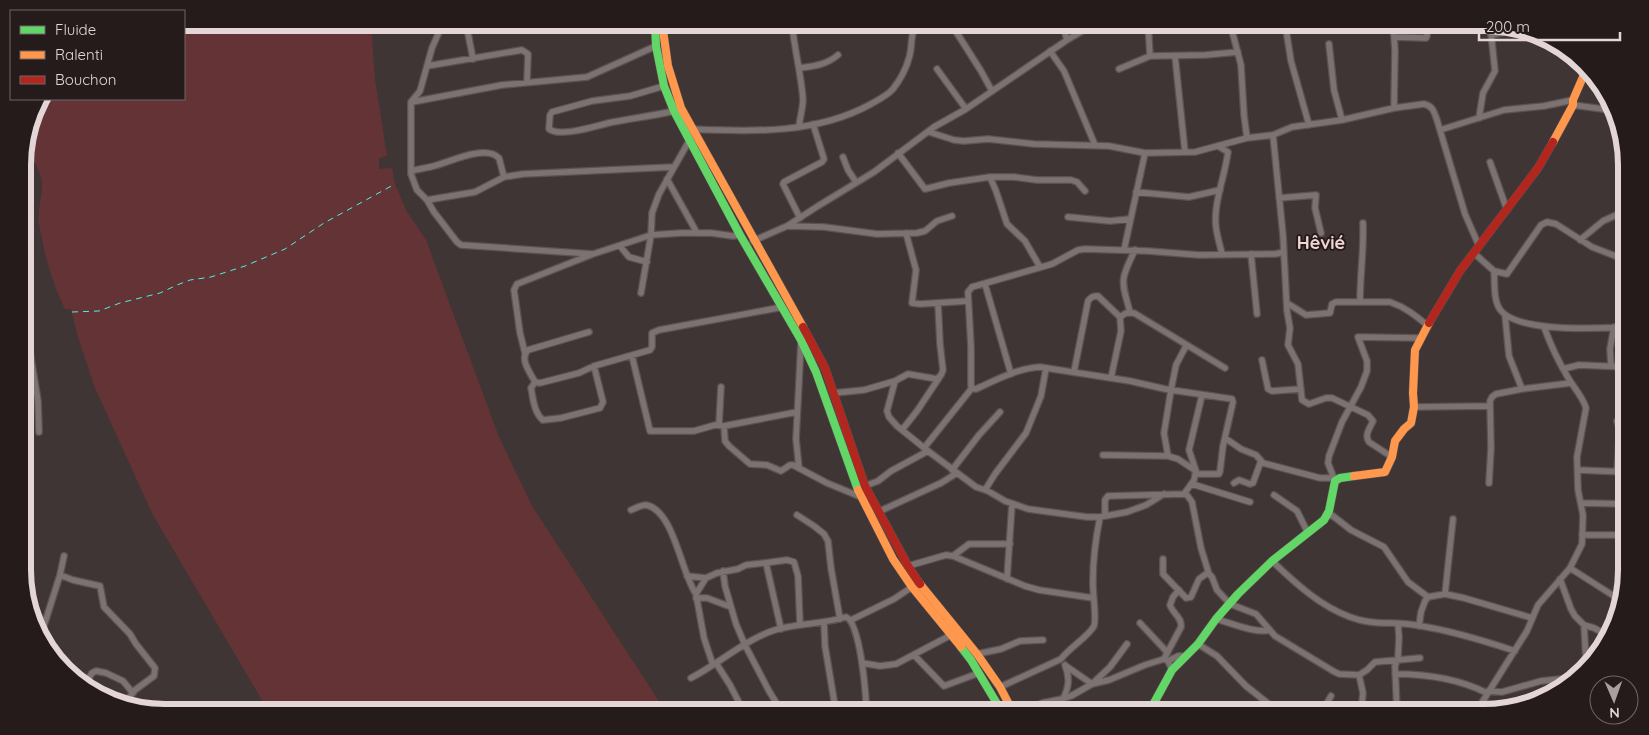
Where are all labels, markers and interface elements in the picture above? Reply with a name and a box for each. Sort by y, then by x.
legend [10,10,185,100]
scale bar [1479,10,1620,42]
text: 200 m [1486,17,1530,36]
text: Fluide [55,20,96,39]
text: Ralenti [55,45,103,64]
text: Bouchon [55,70,116,89]
district label: Hêvié [1297,231,1345,254]
north arrow [1589,675,1639,725]
text: N [1609,704,1620,722]

